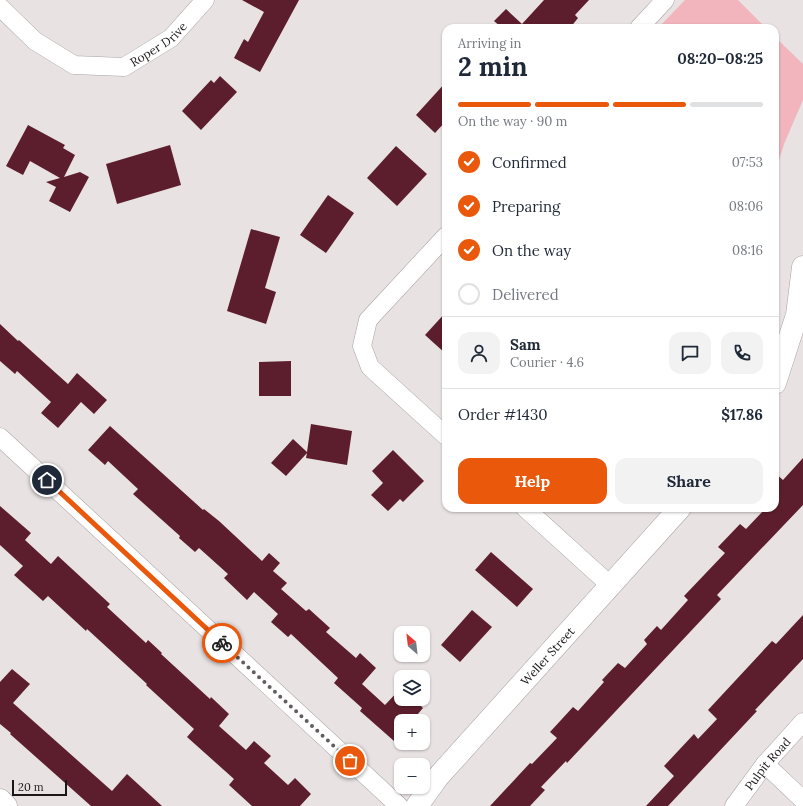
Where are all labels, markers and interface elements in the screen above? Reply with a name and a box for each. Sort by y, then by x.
street label: Roper Drive [127,18,190,69]
text: Arriving in [458,35,521,52]
text: 08:20–08:25 [677,49,763,68]
text: 2 min [458,50,528,83]
text: On the way · 90 m [458,113,567,130]
icon: check [458,151,480,173]
text: Confirmed [492,153,567,172]
text: 07:53 [732,154,763,171]
icon: check [458,195,480,217]
text: Preparing [492,197,560,216]
text: 08:06 [729,198,763,215]
icon: check [458,239,480,261]
text: On the way [492,241,571,260]
text: 08:16 [732,242,763,259]
text: Delivered [492,285,559,304]
button: person [458,332,500,374]
button: chat [669,332,711,374]
button: phone [721,332,763,374]
text: Sam [510,335,541,354]
text: Courier · 4.6 [510,354,584,371]
text: Order #1430 [458,405,548,424]
text: $17.86 [721,405,763,424]
button: Help [458,458,607,504]
button: Share [615,458,763,504]
pin [30,463,64,497]
icon: home [36,469,58,491]
courier [202,623,242,663]
street label: Weller Street [517,623,577,688]
north arrow [394,626,430,662]
map controls [394,626,430,794]
icon: bike [211,632,233,654]
button: layers [394,670,430,706]
button: + [394,714,430,750]
street label: Pulpit Road [741,734,793,793]
pin [333,744,367,778]
icon: bag [339,750,361,772]
button: − [394,758,430,794]
scale bar [12,778,67,797]
text: 20 m [18,780,43,794]

